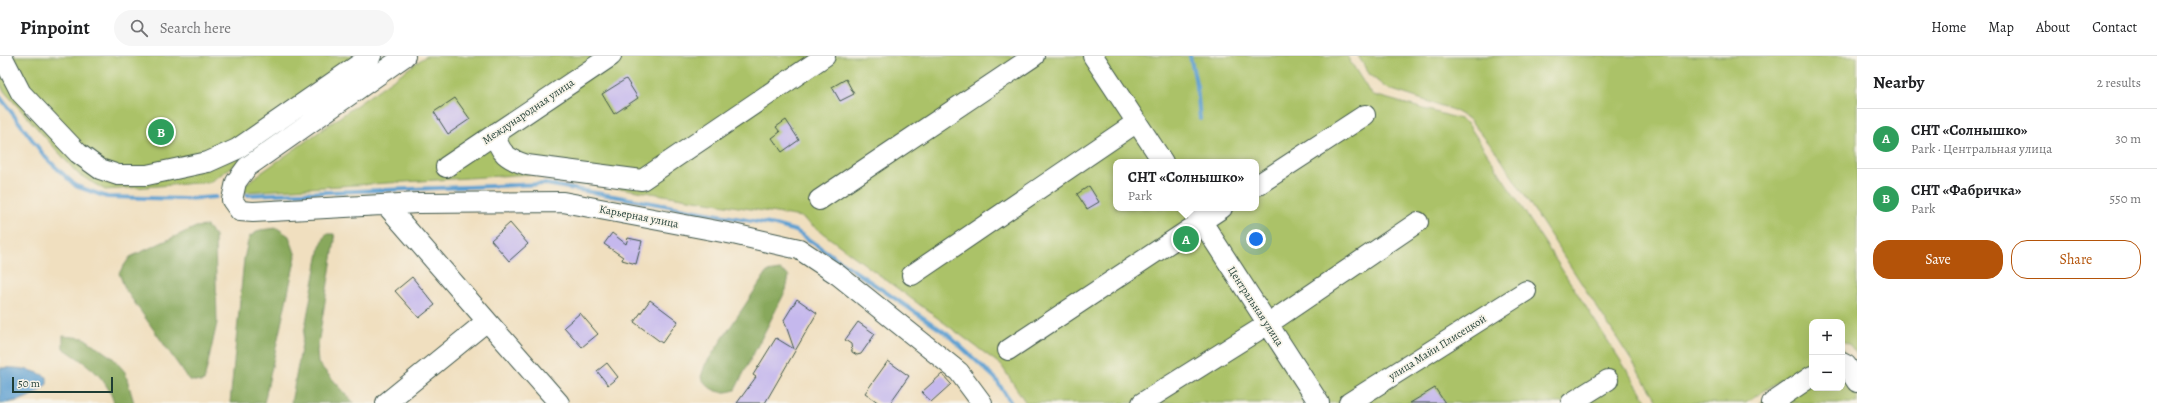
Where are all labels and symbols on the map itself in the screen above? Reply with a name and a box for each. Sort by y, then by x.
street label: Международная улица [479,75,578,148]
pin: B [148,117,174,147]
street label: Карьерная улица [598,201,681,232]
pin: A [1173,224,1199,254]
your location [1246,229,1266,249]
street label: Центральная улица [1224,263,1288,350]
street label: улица Майи Плисецкой [1385,311,1489,384]
scale bar [12,375,113,394]

